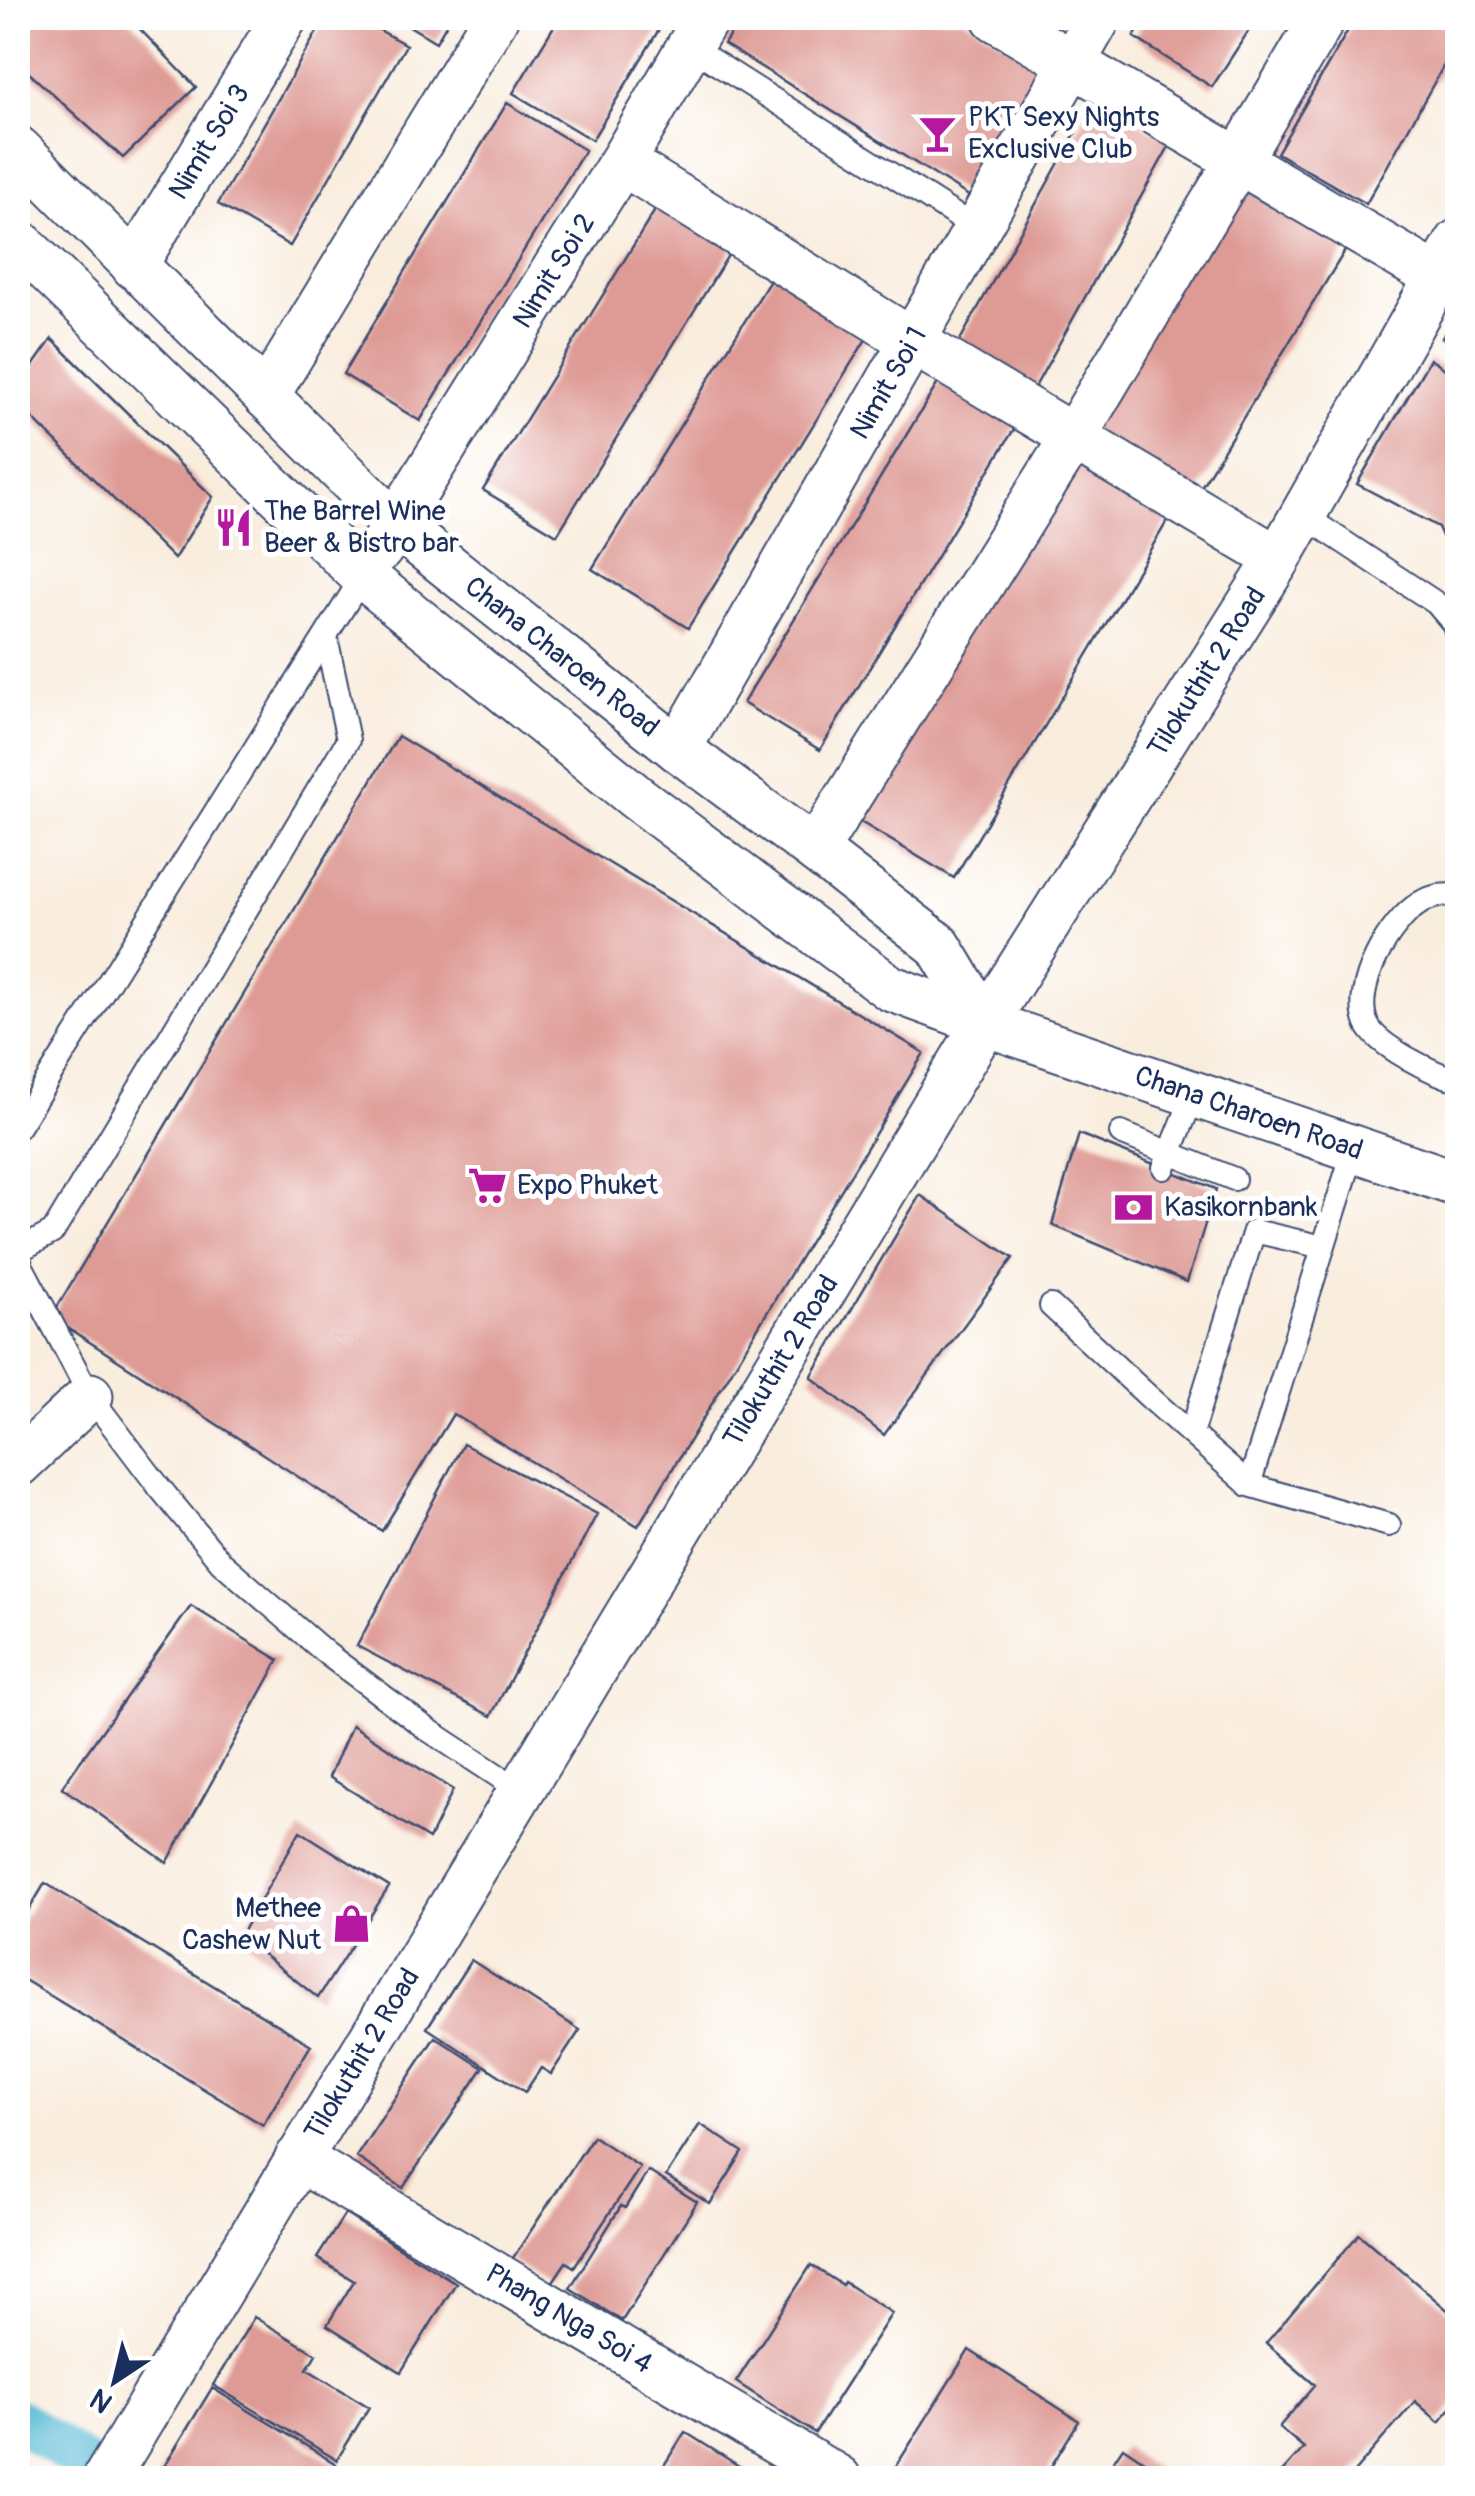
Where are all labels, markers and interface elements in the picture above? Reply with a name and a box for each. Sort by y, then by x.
street label: Nimit Soi 3 [161,78,257,206]
place label: PKT Sexy Nights Exclusive Club [968,100,1160,167]
bar icon: PKT Sexy Nights Exclusive Club [917,112,959,154]
street label: Nimit Soi 2 [505,207,603,335]
street label: Nimit Soi 1 [842,321,934,446]
place label: The Barrel Wine Beer & Bistro bar [264,494,459,561]
restaurant icon: The Barrel Wine Beer & Bistro bar [213,506,255,548]
street label: Chana Charoen Road [458,569,666,745]
street label: Tilokuthit 2 Road [1140,580,1273,764]
street label: Chana Charoen Road [1130,1058,1368,1168]
supermarket icon: Expo Phuket [466,1164,508,1206]
place label: Expo Phuket [517,1168,659,1203]
bank icon: Kasikornbank [1113,1186,1155,1228]
place label: Kasikornbank [1164,1190,1318,1225]
street label: Tilokuthit 2 Road [715,1269,846,1453]
place label: Methee Cashew Nut [182,1891,322,1958]
shop icon: Methee Cashew Nut [330,1903,372,1945]
street label: Tilokuthit 2 Road [297,1962,427,2147]
street label: Phang Nga Soi 4 [479,2256,659,2381]
north arrow [65,2331,165,2431]
text: N [84,2380,119,2420]

